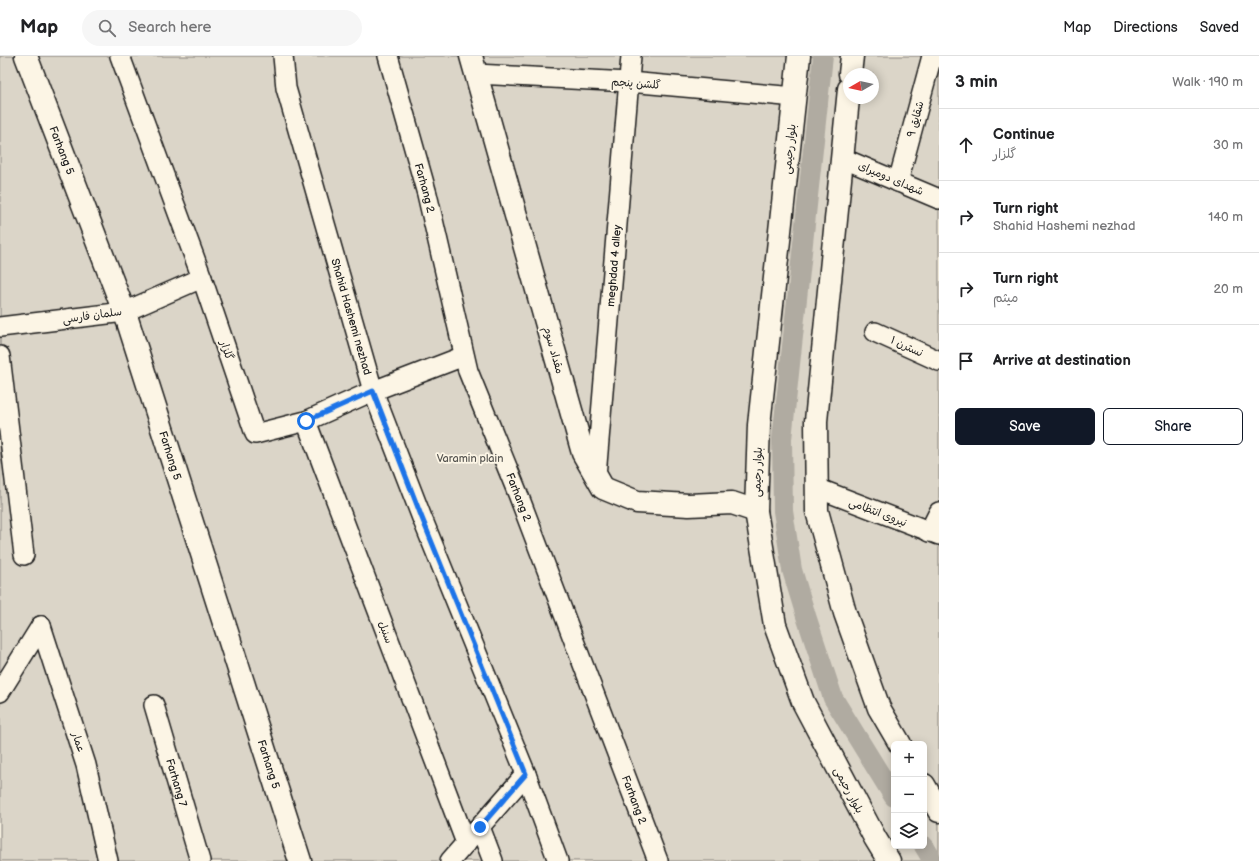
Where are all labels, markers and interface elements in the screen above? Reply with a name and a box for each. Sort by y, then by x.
search box [82,10,362,46]
text: Map [20,16,58,39]
icon: search [96,17,118,39]
text: Search here [128,18,211,37]
text: Map [1063,19,1091,36]
text: Directions [1113,19,1178,36]
text: Saved [1200,19,1239,36]
north arrow [843,68,879,104]
text: 3 min [955,72,998,92]
text: Walk · 190 m [1172,74,1243,90]
street label: گلشن پنجم [611,75,661,94]
street label: شقایق ۹ [904,100,927,139]
street label: بلوار رحیمی [780,123,800,175]
street label: Farhang 5 [47,125,77,176]
text: Continue [993,125,1055,144]
icon: ahead [955,134,977,156]
text: 30 m [1213,137,1243,153]
text: گلزار [993,146,1016,162]
street label: شهدای دومیرای [856,159,925,198]
street label: Farhang 2 [412,162,437,215]
text: Turn right [993,199,1058,218]
icon: right [955,206,977,228]
text: 140 m [1208,209,1243,225]
text: Shahid Hashemi nezhad [993,218,1135,234]
street label: meghdad 4 alley [604,224,624,307]
street label: Shahid Hashemi nezhad [328,257,374,377]
text: Turn right [993,269,1058,288]
icon: right [955,278,977,300]
text: 20 m [1213,281,1243,297]
text: میثم [993,290,1018,306]
street label: سلمان فارسی [62,305,123,327]
street label: مقداد سوم [539,325,566,376]
street label: نسترن ۱ [888,333,925,360]
street label: گلزار [217,338,236,362]
icon: arrive [955,350,977,372]
text: Arrive at destination [993,351,1131,370]
button: Save [955,408,1095,445]
button: Share [1103,408,1243,445]
route start [297,412,315,430]
street label: Farhang 5 [156,430,184,482]
street label: بلوار رحیمی [750,447,766,497]
park label: Varamin plain [437,452,503,465]
street label: Farhang 2 [503,471,534,524]
street label: نیروی انتظامی [847,495,909,530]
street label: سنبل [374,619,396,646]
street label: عمار [69,729,88,754]
street label: Farhang 5 [255,738,283,790]
map controls [891,741,927,849]
button: + [891,741,927,777]
street label: Farhang 7 [163,757,190,809]
street label: بلوار رحیمی [830,765,866,816]
street label: Farhang 2 [619,774,649,826]
button: − [891,777,927,813]
button: layers [891,813,927,849]
route end [471,818,489,836]

